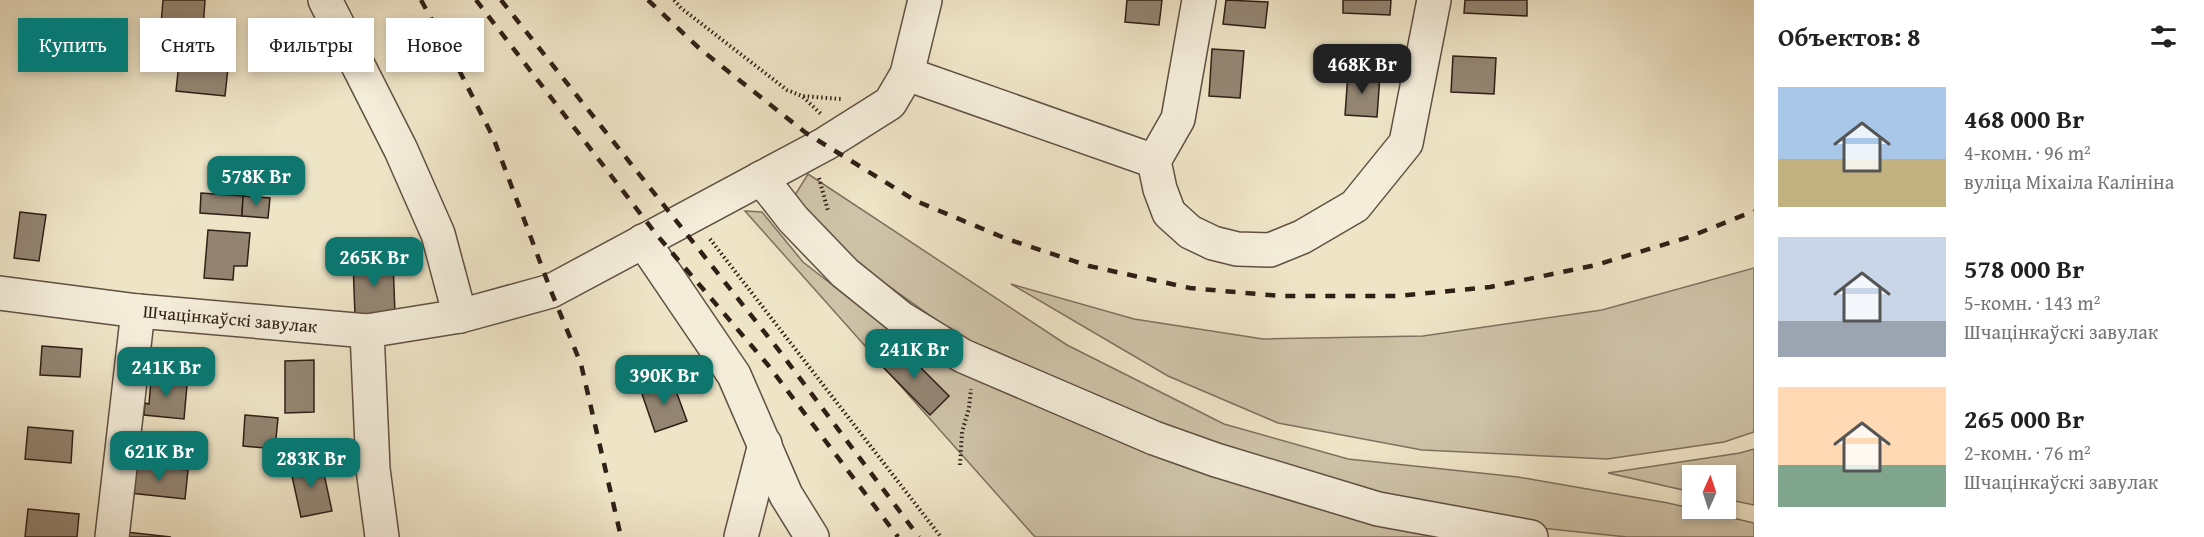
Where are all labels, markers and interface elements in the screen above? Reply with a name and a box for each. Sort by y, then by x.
text: Объектов: 8 [1778,17,1921,56]
chip: Купить [18,18,128,72]
chip: Снять [140,18,236,72]
chip: Фильтры [248,18,374,72]
chip: Новое [386,18,484,72]
icon: filters [2147,20,2180,53]
pin: 468K Br [1307,44,1417,95]
text: 468K Br [1327,49,1397,78]
text: 468 000 Br [1964,99,2084,138]
icon: home [1826,111,1898,183]
text: 4-комн. · 96 m² [1964,138,2091,167]
pin: 578K Br [201,156,311,207]
text: 578K Br [221,161,291,190]
text: вуліца Міхаіла Калініна [1964,167,2174,196]
pin: 265K Br [319,237,429,288]
text: 265K Br [339,242,409,271]
text: 578 000 Br [1964,249,2084,288]
icon: home [1826,261,1898,333]
text: 5-комн. · 143 m² [1964,288,2100,317]
street label: Шчацінкаўскі завулак [142,297,319,340]
text: Шчацінкаўскі завулак [1964,317,2158,346]
pin: 241K Br [859,329,969,380]
text: 241K Br [879,334,949,363]
pin: 241K Br [111,347,221,398]
text: 241K Br [131,352,201,381]
pin: 390K Br [609,355,719,406]
text: 390K Br [629,360,699,389]
text: 265 000 Br [1964,399,2084,438]
icon: home [1826,411,1898,483]
pin: 621K Br [104,431,214,482]
text: 621K Br [124,436,194,465]
pin: 283K Br [256,438,366,489]
text: 2-комн. · 76 m² [1964,438,2091,467]
text: 283K Br [276,443,346,472]
north arrow [1682,465,1736,519]
map controls [1682,465,1736,519]
text: Шчацінкаўскі завулак [1964,467,2158,496]

